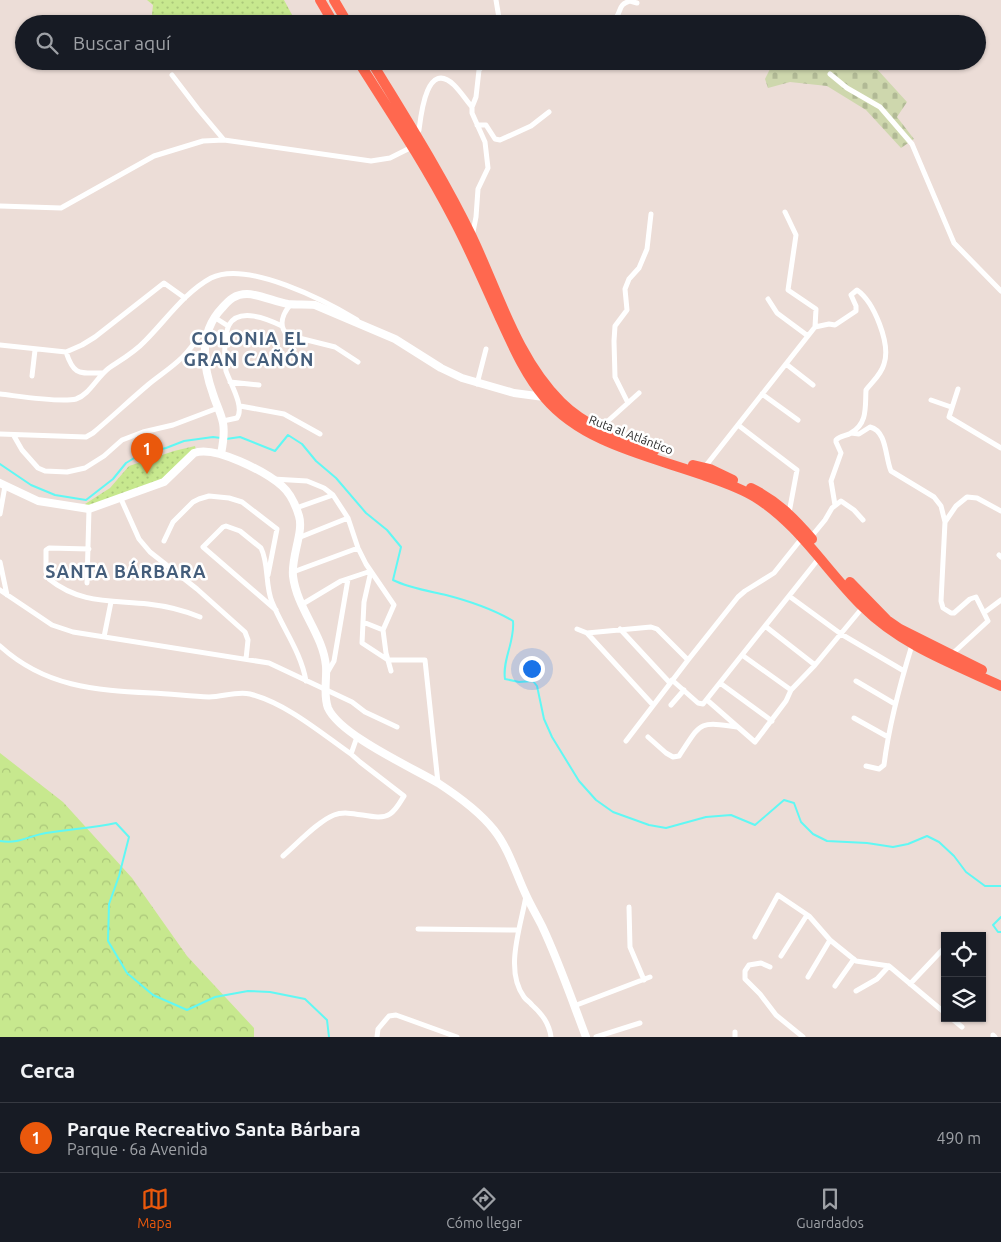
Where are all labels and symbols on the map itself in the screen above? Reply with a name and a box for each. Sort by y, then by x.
district label: COLONIA EL GRAN CAÑÓN [184,328,314,369]
street label: Ruta al Atlántico [587,413,675,457]
pin: 1 [131,433,163,474]
district label: SANTA BÁRBARA [45,560,207,581]
your location [519,656,545,682]

